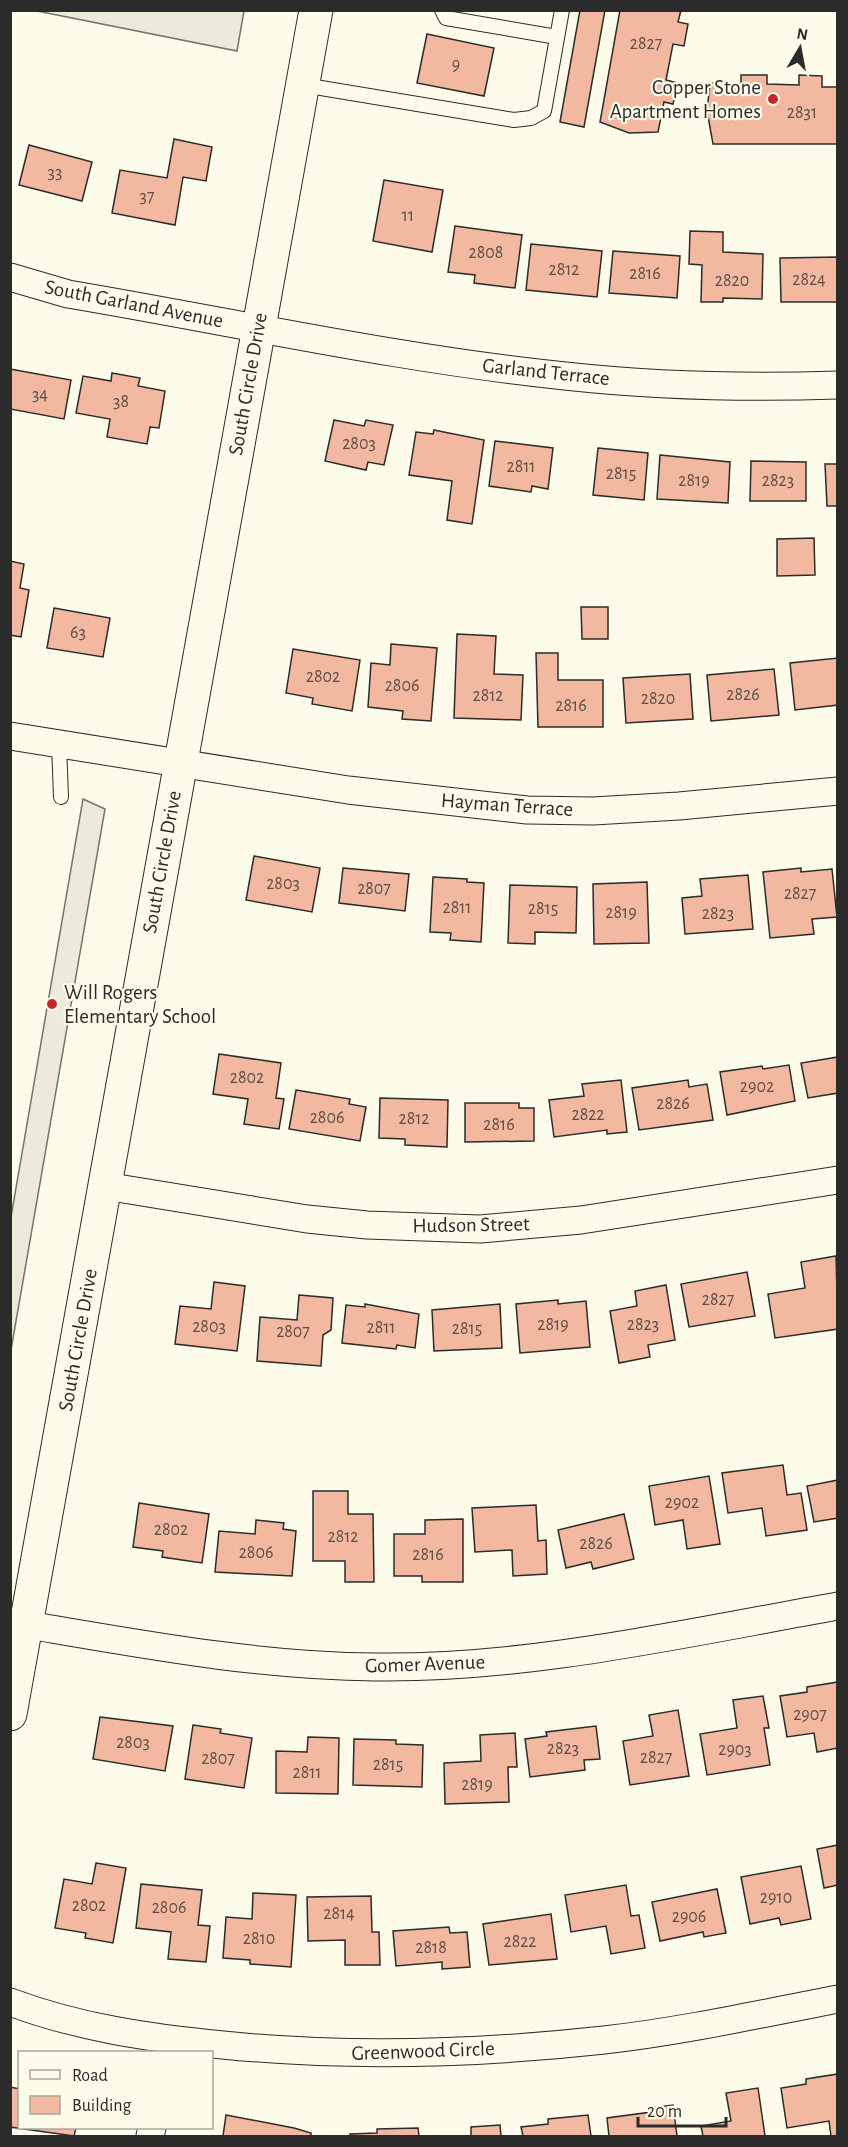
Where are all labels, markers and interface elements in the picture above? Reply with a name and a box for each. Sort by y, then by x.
north arrow [770,18,830,78]
text: N [796,25,809,43]
house number: 2827 [630,35,662,53]
house number: 9 [452,56,460,74]
place label: Copper Stone Apartment Homes [610,77,761,122]
marker: Copper Stone Apartment Homes [766,92,780,106]
house number: 2831 [787,104,817,122]
house number: 33 [48,164,62,182]
house number: 37 [140,188,154,206]
house number: 11 [402,207,414,225]
house number: 2808 [469,244,503,262]
house number: 2812 [548,261,580,279]
house number: 2816 [629,265,661,283]
house number: 2824 [792,271,826,289]
house number: 2820 [715,272,749,290]
street label: South Garland Avenue [43,276,225,332]
street label: South Circle Drive [225,311,271,457]
street label: Garland Terrace [481,355,611,389]
house number: 34 [32,386,48,404]
house number: 38 [113,393,129,411]
house number: 2803 [342,435,376,453]
house number: 2811 [506,458,536,476]
house number: 2815 [606,465,636,483]
house number: 2819 [678,472,710,490]
house number: 2823 [762,472,794,490]
house number: 63 [70,624,86,642]
house number: 2802 [306,668,340,686]
house number: 2806 [385,677,419,695]
house number: 2826 [726,686,760,704]
house number: 2812 [472,687,504,705]
house number: 2820 [641,690,675,708]
house number: 2816 [555,697,587,715]
street label: South Circle Drive [139,789,185,935]
street label: Hayman Terrace [440,790,574,820]
house number: 2803 [266,875,300,893]
house number: 2807 [357,880,391,898]
house number: 2827 [784,885,816,903]
house number: 2811 [442,899,472,917]
house number: 2815 [528,900,558,918]
house number: 2819 [605,904,637,922]
house number: 2823 [702,905,734,923]
place label: Will Rogers Elementary School [64,982,216,1027]
marker: Will Rogers Elementary School [45,997,59,1011]
house number: 2802 [230,1069,264,1087]
house number: 2902 [740,1078,774,1096]
house number: 2826 [656,1095,690,1113]
house number: 2822 [571,1106,605,1124]
house number: 2806 [310,1109,344,1127]
house number: 2812 [398,1110,430,1128]
house number: 2816 [483,1116,515,1134]
street label: Hudson Street [412,1213,530,1237]
street label: South Circle Drive [55,1267,101,1413]
house number: 2827 [702,1291,734,1309]
house number: 2819 [537,1316,569,1334]
house number: 2823 [627,1316,659,1334]
house number: 2803 [192,1318,226,1336]
house number: 2811 [366,1319,396,1337]
house number: 2815 [452,1320,482,1338]
house number: 2807 [276,1323,310,1341]
house number: 2902 [665,1494,699,1512]
house number: 2802 [154,1521,188,1539]
house number: 2812 [327,1528,359,1546]
house number: 2826 [579,1535,613,1553]
house number: 2806 [239,1544,273,1562]
house number: 2816 [412,1546,444,1564]
street label: Gomer Avenue [365,1651,485,1677]
house number: 2907 [793,1706,827,1724]
house number: 2803 [116,1734,150,1752]
house number: 2823 [547,1740,579,1758]
house number: 2903 [718,1741,752,1759]
house number: 2827 [640,1749,672,1767]
house number: 2807 [201,1750,235,1768]
house number: 2815 [373,1756,403,1774]
house number: 2811 [292,1764,322,1782]
house number: 2819 [461,1776,493,1794]
house number: 2910 [760,1889,792,1907]
house number: 2802 [72,1897,106,1915]
house number: 2806 [152,1899,186,1917]
house number: 2814 [323,1905,355,1923]
house number: 2906 [672,1908,706,1926]
house number: 2810 [243,1930,275,1948]
house number: 2822 [503,1933,537,1951]
house number: 2818 [415,1939,447,1957]
street label: Greenwood Circle [351,2038,495,2064]
legend [18,2051,213,2129]
text: Road [72,2067,108,2085]
scale bar [638,2090,726,2128]
text: Building [72,2097,132,2115]
text: 20 m [647,2103,682,2121]

